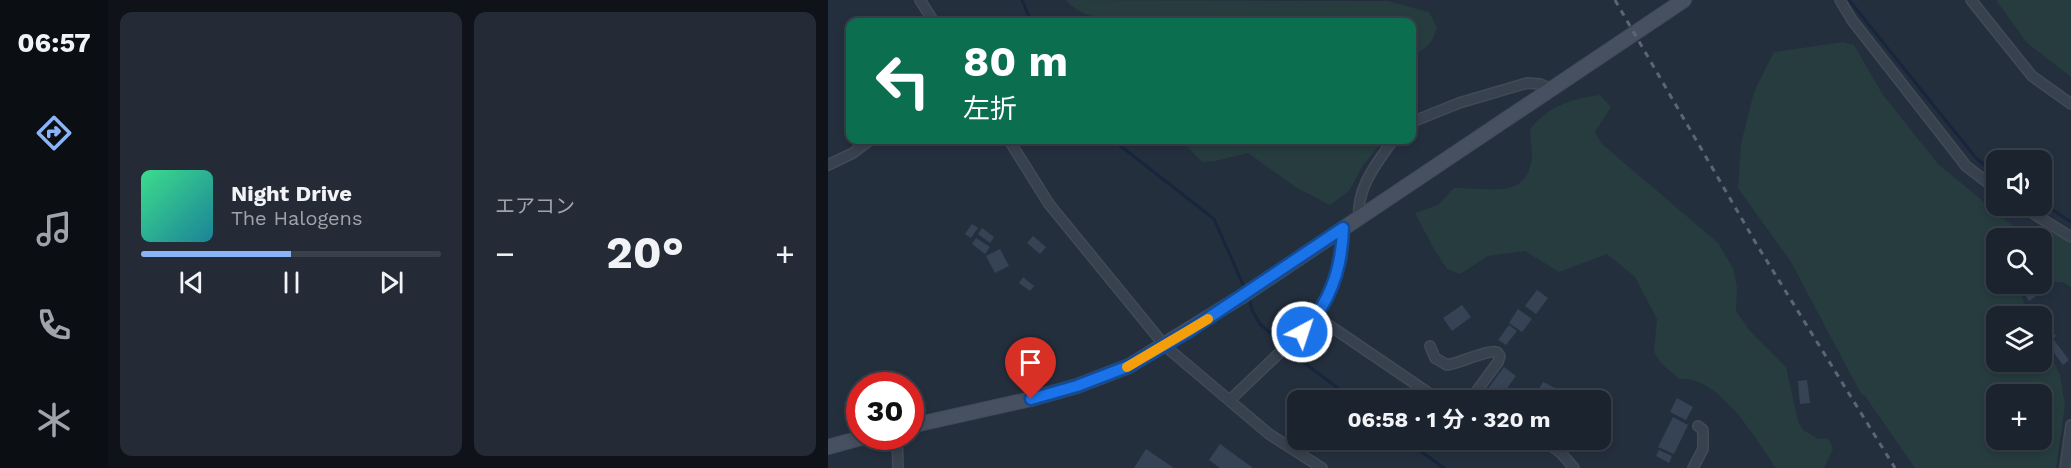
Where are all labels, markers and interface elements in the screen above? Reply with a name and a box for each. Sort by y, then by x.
text: 06:57 [17,27,91,59]
text: 80 m [963,37,1068,86]
icon: left [864,42,942,120]
text: 左折 [963,93,1017,125]
icon: directions [33,112,75,154]
map controls [1986,150,2052,450]
button: sound [1986,150,2052,216]
text: Night Drive [231,181,352,206]
text: エアコン [495,194,575,218]
text: The Halogens [231,206,363,230]
icon: music [33,208,75,250]
text: 20° [606,226,684,279]
button: search [1986,228,2052,294]
text: − [495,234,515,273]
text: + [775,234,795,273]
icon: previous [175,266,208,299]
icon: pause [275,266,308,299]
icon: next [375,266,408,299]
position arrow [1270,300,1334,364]
icon: phone [33,304,75,346]
button: layers [1986,306,2052,372]
pin [1005,337,1056,399]
icon: arrive [1014,346,1047,379]
speed limit sign: 30 [846,372,924,450]
button: + [1986,384,2052,450]
icon: climate [33,399,75,441]
text: 06:58 · 1 分 · 320 m [1347,407,1551,432]

